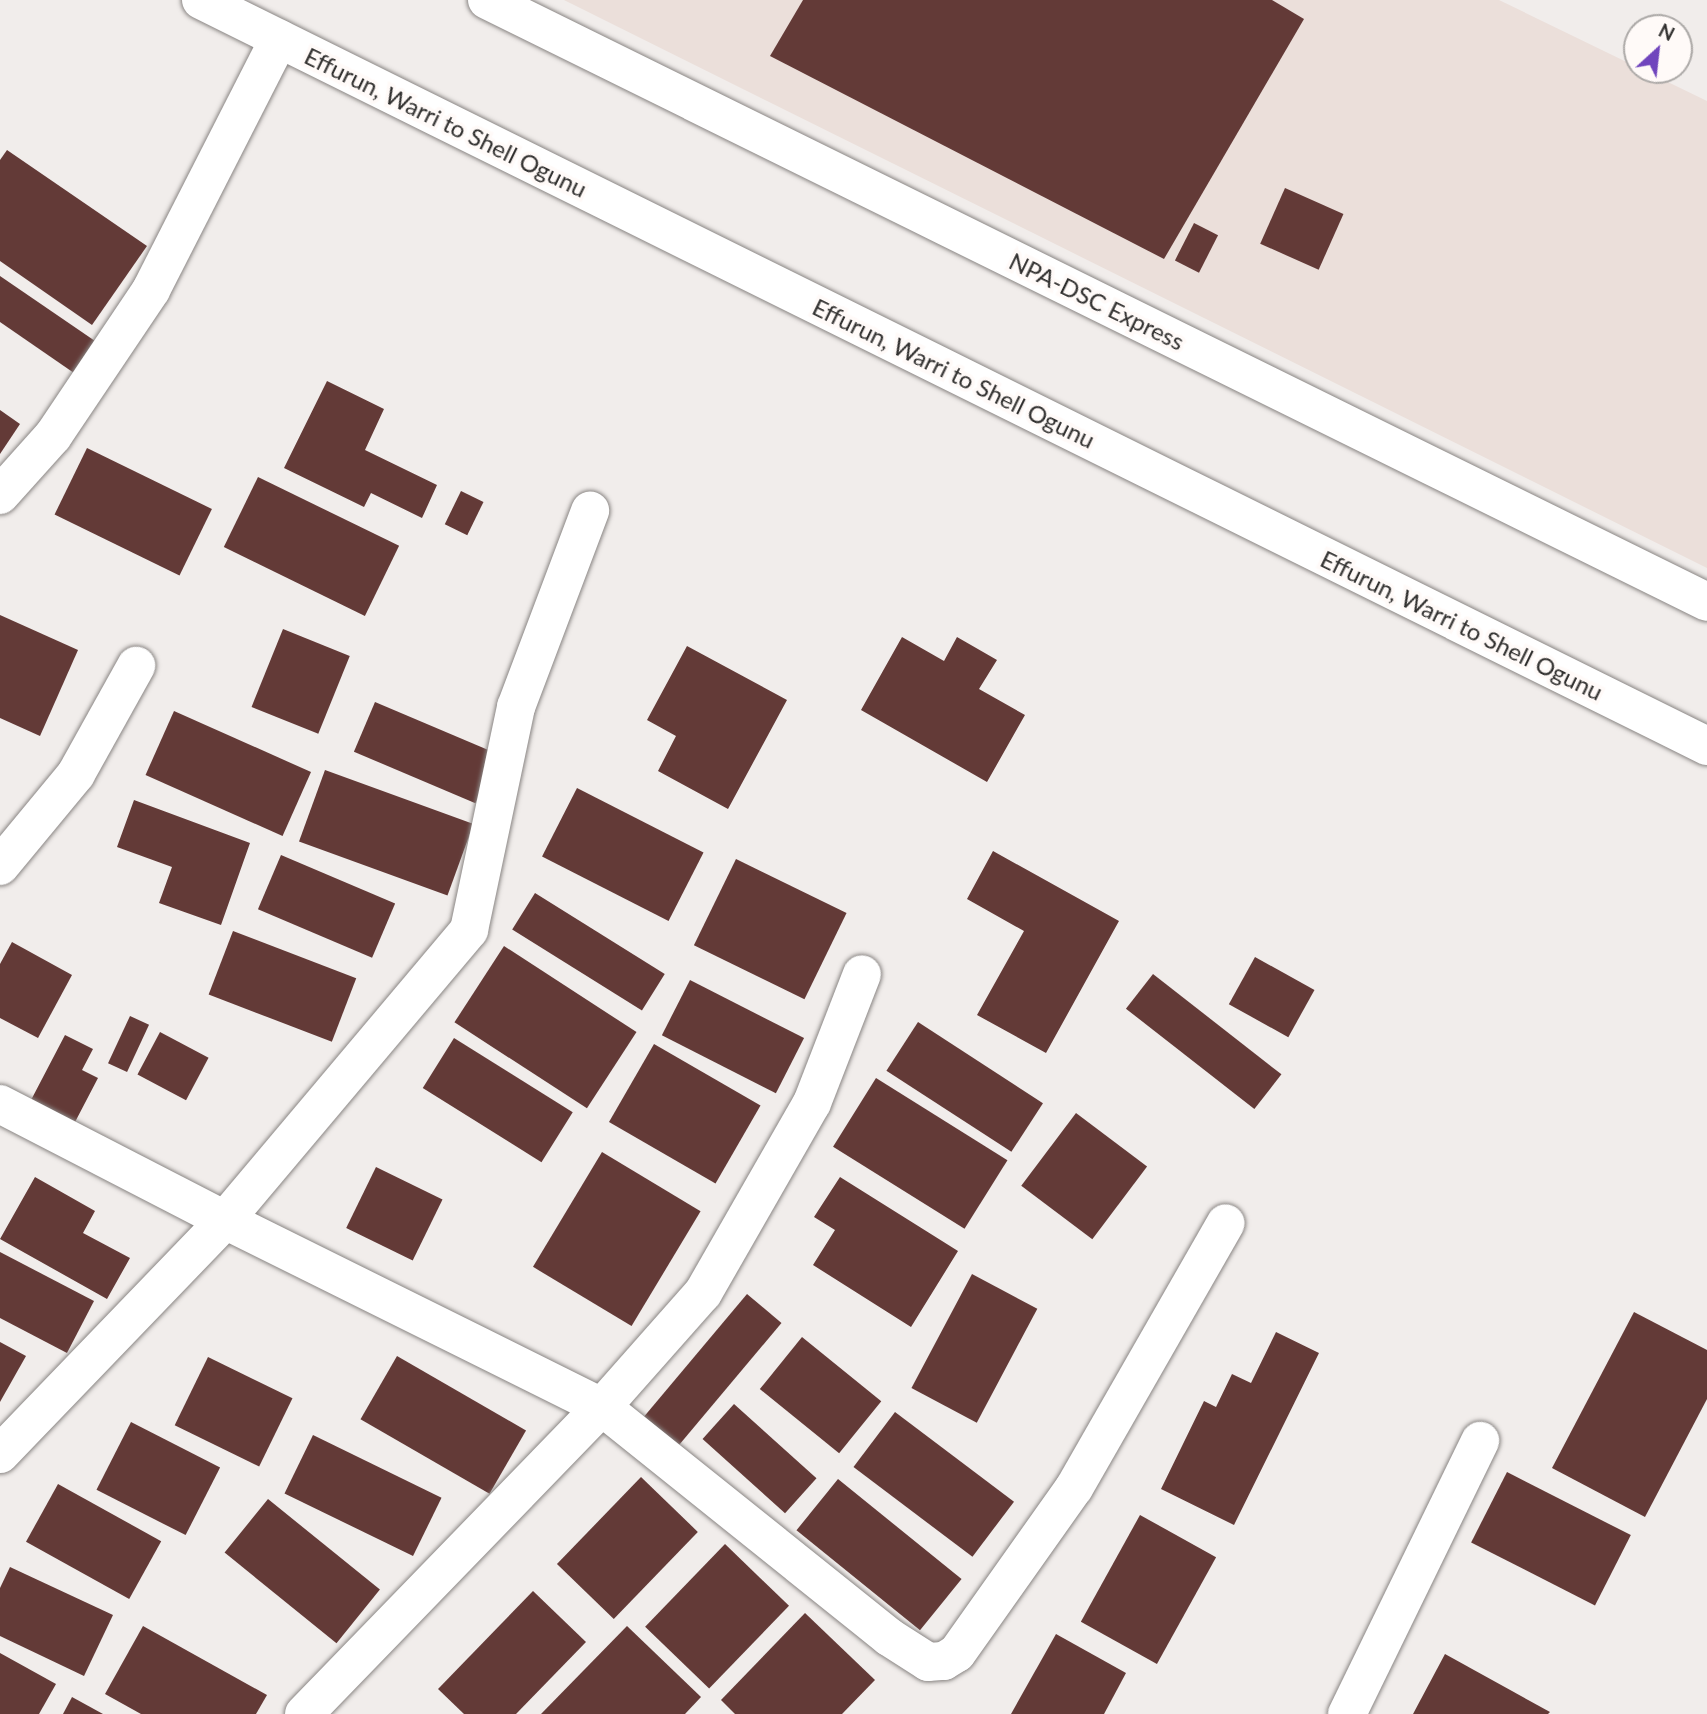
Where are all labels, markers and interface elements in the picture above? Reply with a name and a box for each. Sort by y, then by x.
north arrow [1623,14,1693,84]
text: N [1655,18,1679,45]
street label: Effurun, Warri to Shell Ogunu [300,41,592,203]
street label: NPA-DSC Express [1005,246,1189,356]
street label: Effurun, Warri to Shell Ogunu [808,292,1100,454]
street label: Effurun, Warri to Shell Ogunu [1316,544,1608,706]

